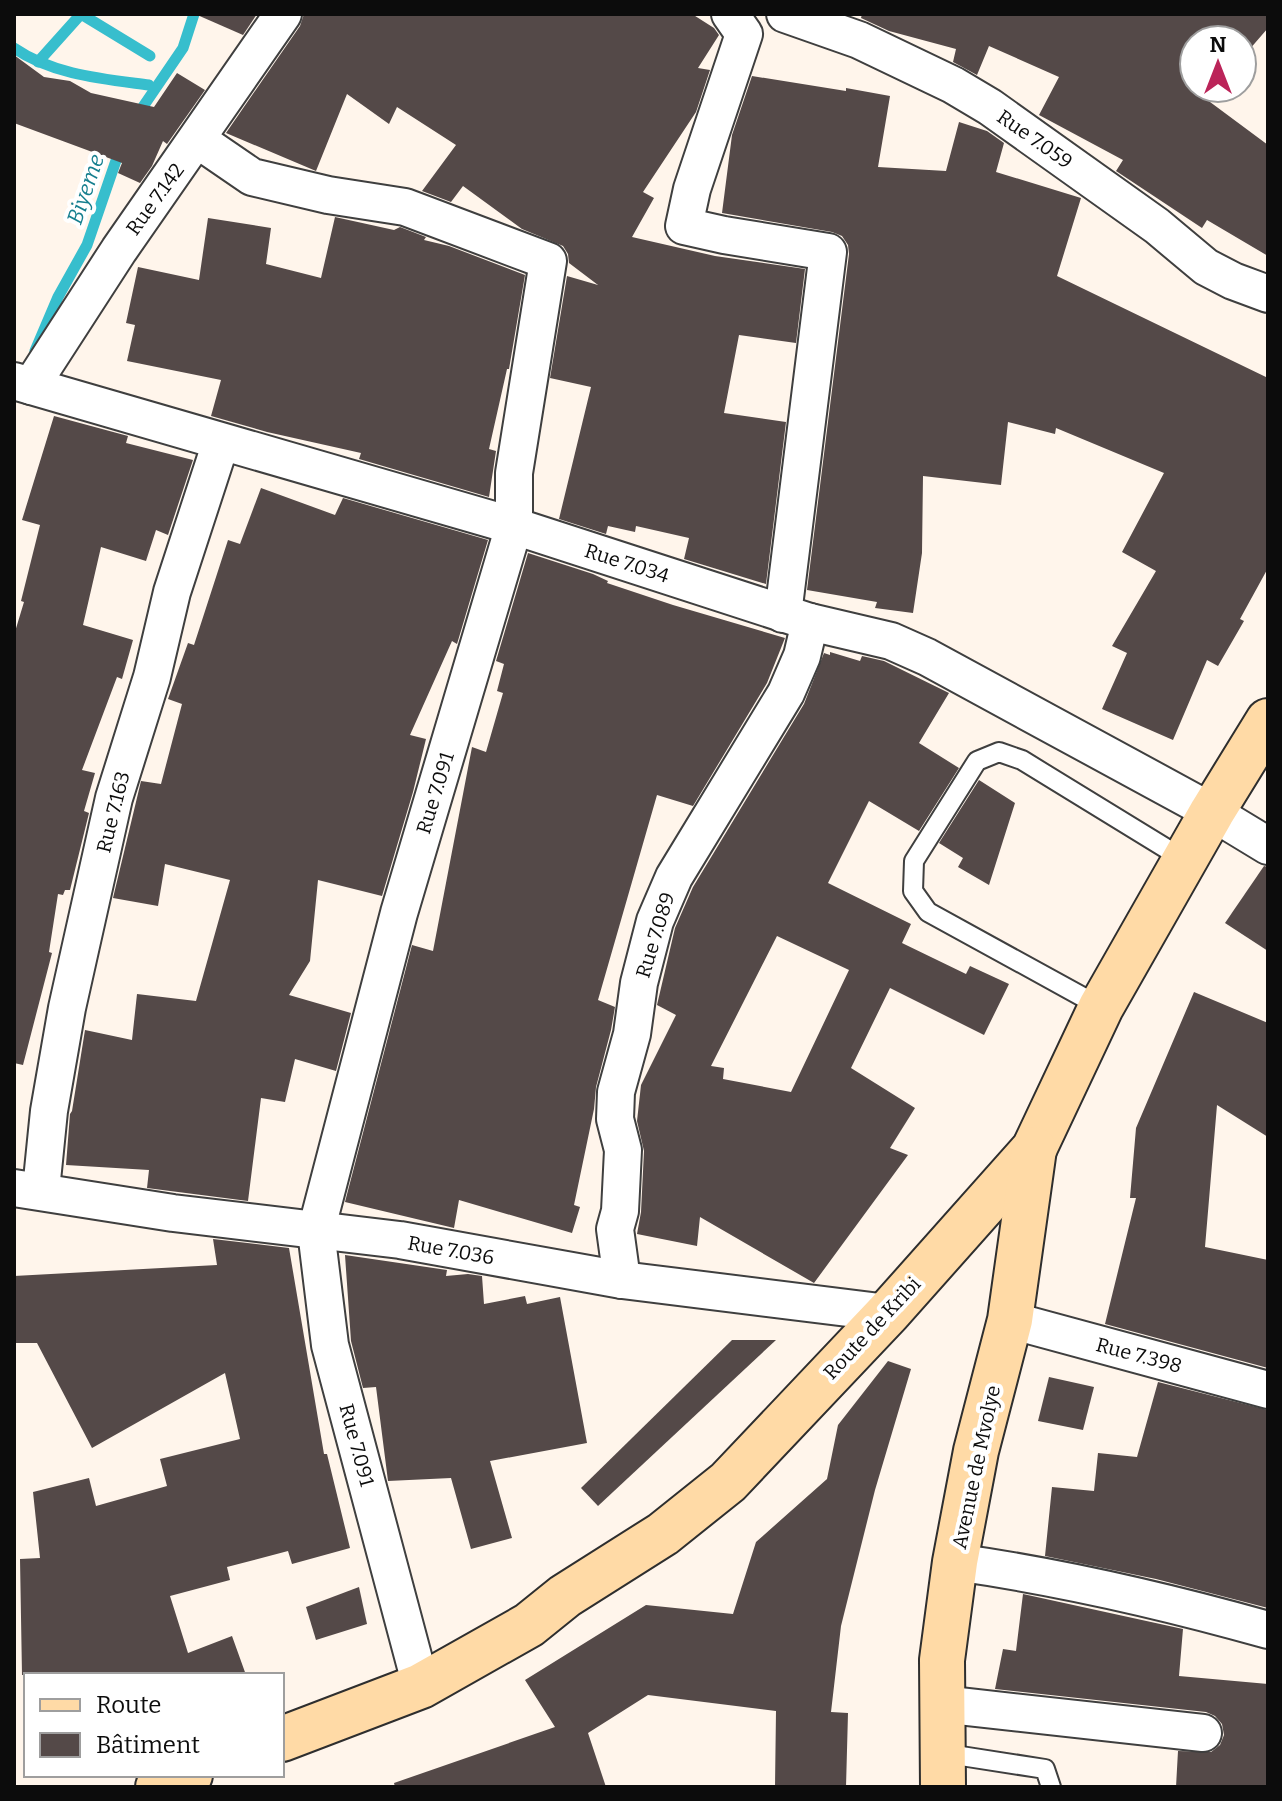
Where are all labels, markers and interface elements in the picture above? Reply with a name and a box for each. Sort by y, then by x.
north arrow [1178,24,1258,104]
text: N [1210,31,1227,58]
street label: Rue 7.059 [993,104,1077,174]
water label: Biyeme [61,151,110,228]
street label: Rue 7.142 [121,158,189,240]
street label: Rue 7.034 [582,538,673,588]
street label: Rue 7.091 [411,749,459,837]
street label: Rue 7.163 [91,769,135,855]
street label: Rue 7.089 [631,889,679,981]
street label: Rue 7.036 [406,1231,496,1269]
street label: Route de Kribi [818,1272,926,1384]
street label: Rue 7.398 [1093,1332,1185,1378]
street label: Avenue de Mvolye [947,1383,1005,1551]
street label: Rue 7.091 [335,1401,379,1489]
legend [24,1673,284,1777]
text: Route [96,1691,161,1719]
text: Bâtiment [96,1731,200,1759]

